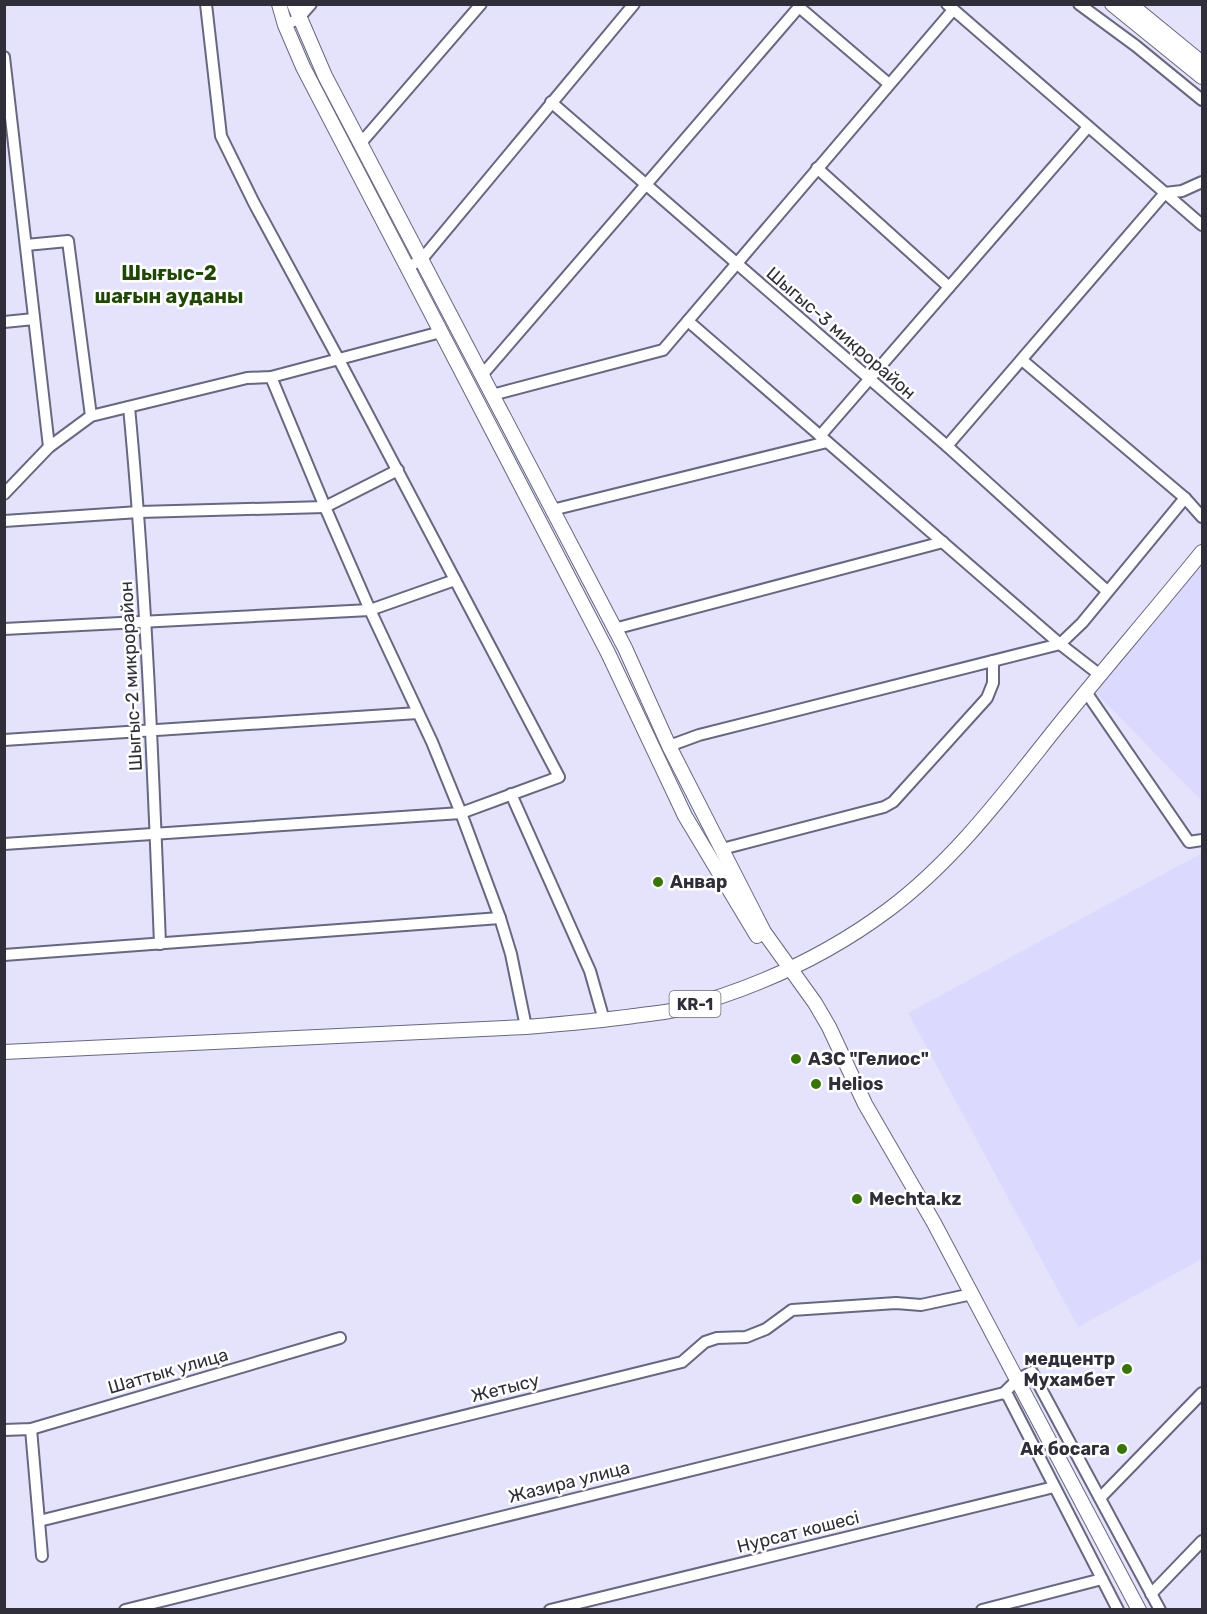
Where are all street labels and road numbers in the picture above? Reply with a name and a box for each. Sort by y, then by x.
street label: Шыгыс-3 микрорайон [762,262,920,404]
street label: Шыгыс-2 микрорайон [115,580,147,772]
road number: KR-1 [670,991,720,1017]
street label: Шаттык улица [105,1343,231,1399]
street label: Жетысу [469,1369,542,1407]
street label: Жазира улица [506,1456,632,1508]
street label: Нурсат кошесi [735,1506,861,1558]

